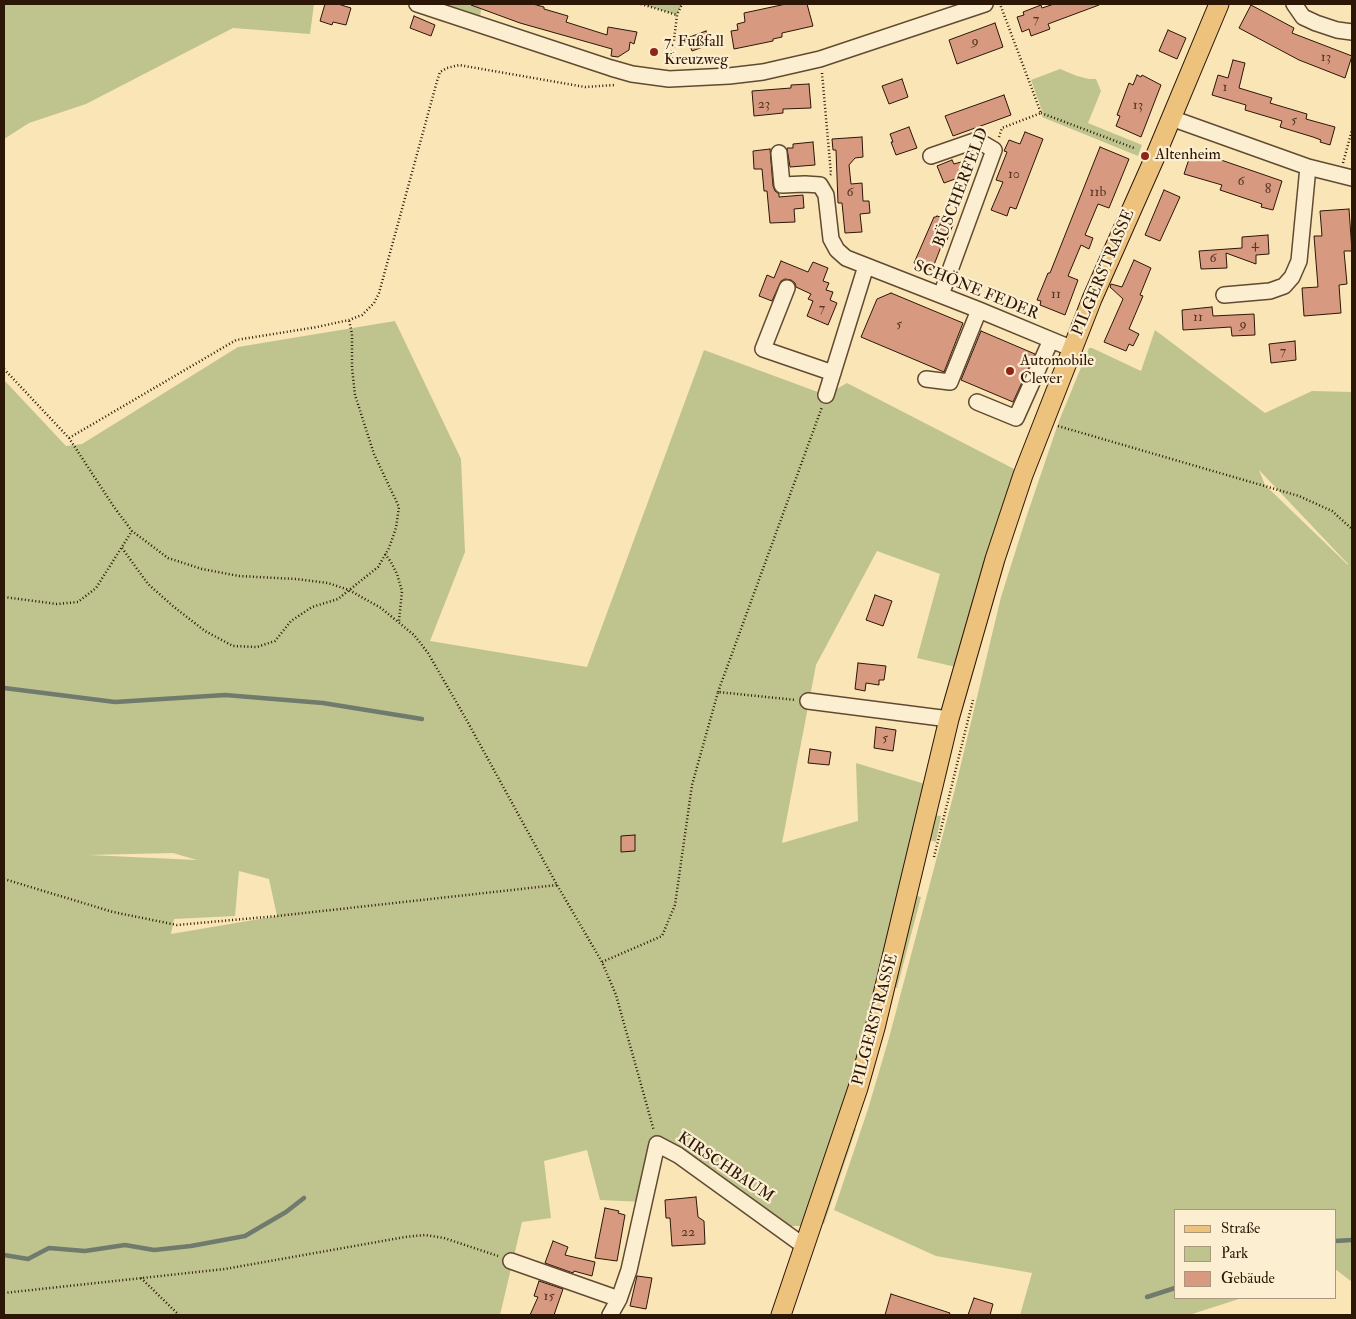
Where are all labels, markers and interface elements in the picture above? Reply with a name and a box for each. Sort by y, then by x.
house number: 7 [1033,12,1039,28]
place label: 7. Fußfall Kreuzweg [664,33,728,71]
house number: 9 [971,34,979,50]
marker: 7. Fußfall Kreuzweg [648,46,660,58]
house number: 13 [1321,50,1331,66]
house number: 1 [1223,80,1227,96]
house number: 23 [758,97,770,113]
house number: 13 [1133,98,1143,114]
house number: 5 [1291,113,1297,129]
street label: BÜSCHERFELD [930,125,994,251]
place label: Altenheim [1155,146,1221,166]
marker: Altenheim [1139,150,1151,162]
house number: 10 [1008,167,1020,183]
house number: 6 [1237,174,1245,190]
house number: 8 [1265,182,1271,198]
house number: 6 [846,185,854,201]
house number: 11b [1090,185,1106,201]
street label: PILGERSTRASSE [1069,207,1139,339]
house number: 4 [1251,237,1259,253]
house number: 6 [1209,251,1217,267]
street label: SCHÖNE FEDER [911,257,1041,325]
house number: 11 [1051,287,1061,303]
house number: 7 [819,301,825,317]
house number: 11 [1193,310,1203,326]
house number: 5 [896,317,902,333]
house number: 9 [1239,317,1247,333]
house number: 7 [1280,344,1286,360]
place label: Automobile Clever [1020,352,1094,390]
marker: Automobile Clever [1004,365,1016,377]
house number: 5 [882,731,888,747]
street label: PILGERSTRASSE [849,952,903,1088]
street label: KIRSCHBAUM [673,1129,777,1207]
legend [1174,1209,1336,1299]
text: Straße [1221,1219,1260,1238]
house number: 22 [681,1225,695,1241]
text: Park [1221,1244,1248,1263]
text: Gebäude [1221,1269,1275,1288]
house number: 15 [543,1289,555,1305]

